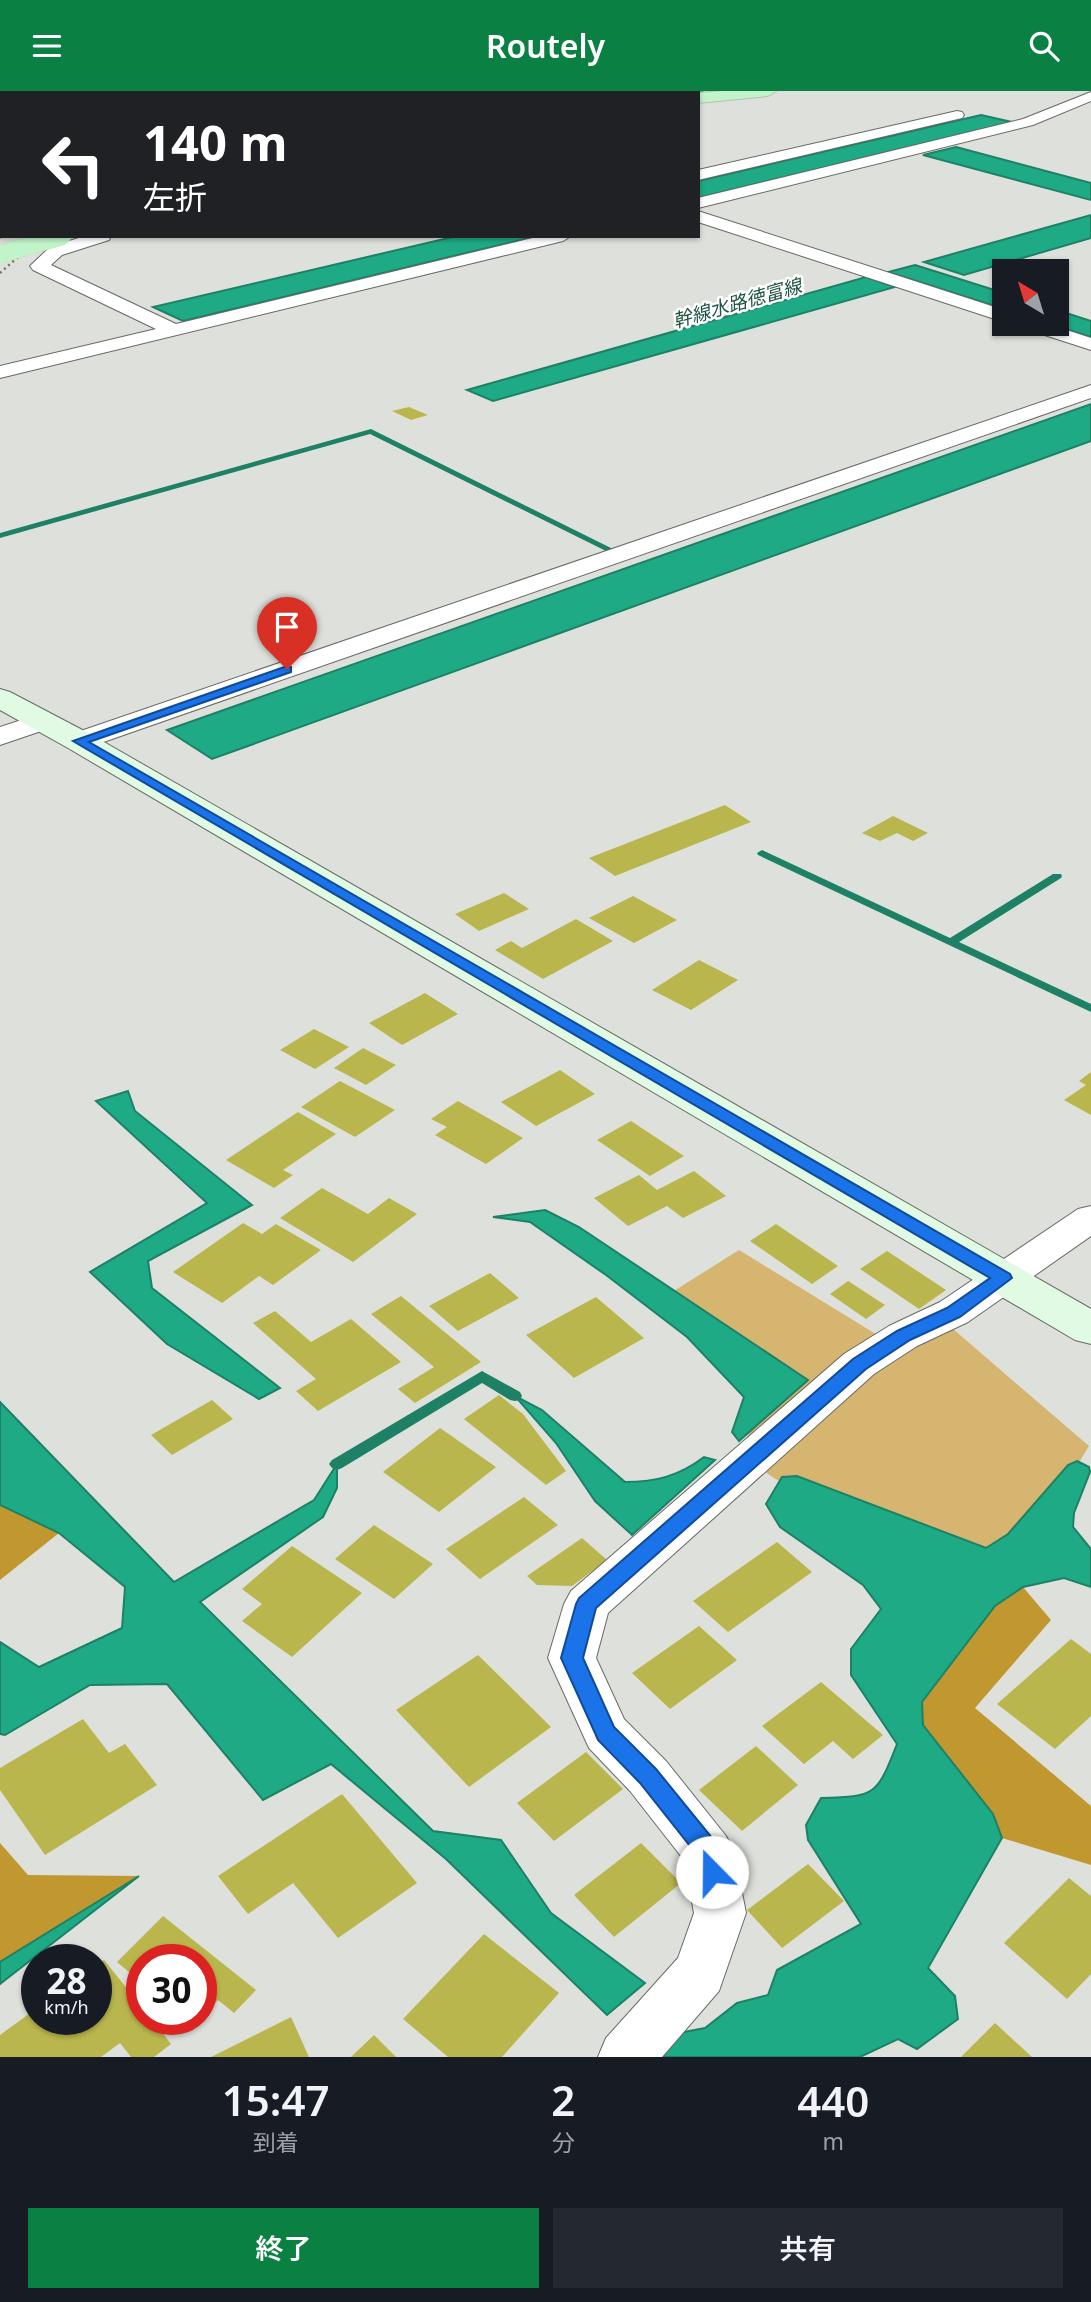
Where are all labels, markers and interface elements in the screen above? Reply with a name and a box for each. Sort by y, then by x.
text: Routely [486,24,605,67]
icon: menu [28,27,66,65]
icon: search [1025,27,1063,65]
text: 140 m [143,109,288,175]
icon: left [28,119,119,210]
text: 左折 [143,175,207,218]
north arrow [992,259,1069,336]
map controls [992,259,1069,336]
water label: 幹線水路徳富線 [669,272,806,334]
pin [257,597,317,669]
icon: arrive [268,608,306,646]
position arrow [675,1835,749,1909]
speed limit sign: 30 [126,1944,217,2035]
text: 28 [46,1957,87,2004]
text: km/h [44,1995,89,2019]
text: 15:47 [222,2071,330,2128]
text: 2 [551,2071,575,2128]
text: 440 [797,2072,869,2129]
text: m [822,2125,844,2157]
text: 到着 [253,2126,299,2158]
text: 分 [552,2126,575,2158]
button: 終了 [28,2208,539,2288]
button: 共有 [553,2208,1063,2288]

